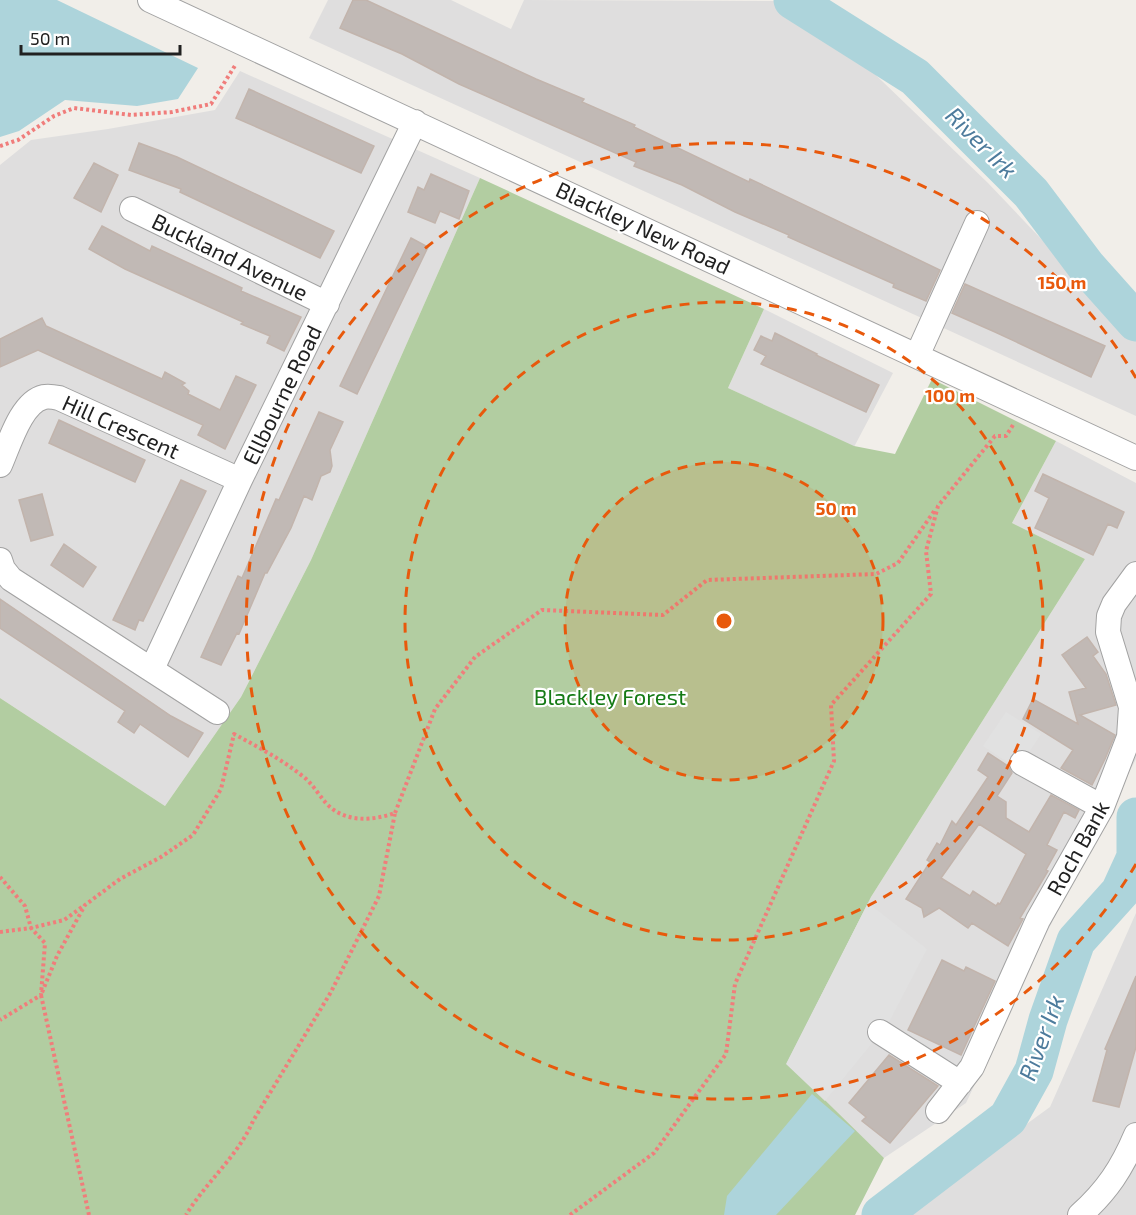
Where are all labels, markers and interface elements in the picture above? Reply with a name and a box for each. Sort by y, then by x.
scale bar [21,18,180,56]
text: 50 m [30,27,70,49]
water label: River Irk [940,100,1024,184]
street label: Blackley New Road [552,175,735,279]
street label: Buckland Avenue [148,207,313,305]
text: 150 m [1038,271,1086,293]
street label: Ellbourne Road [236,321,326,469]
text: 100 m [925,384,975,406]
street label: Hill Crescent [59,389,184,463]
text: 50 m [815,497,857,519]
centre of rings [714,611,734,631]
park label: Blackley Forest [534,683,686,709]
street label: Roch Bank [1041,796,1114,899]
water label: River Irk [1012,991,1069,1084]

